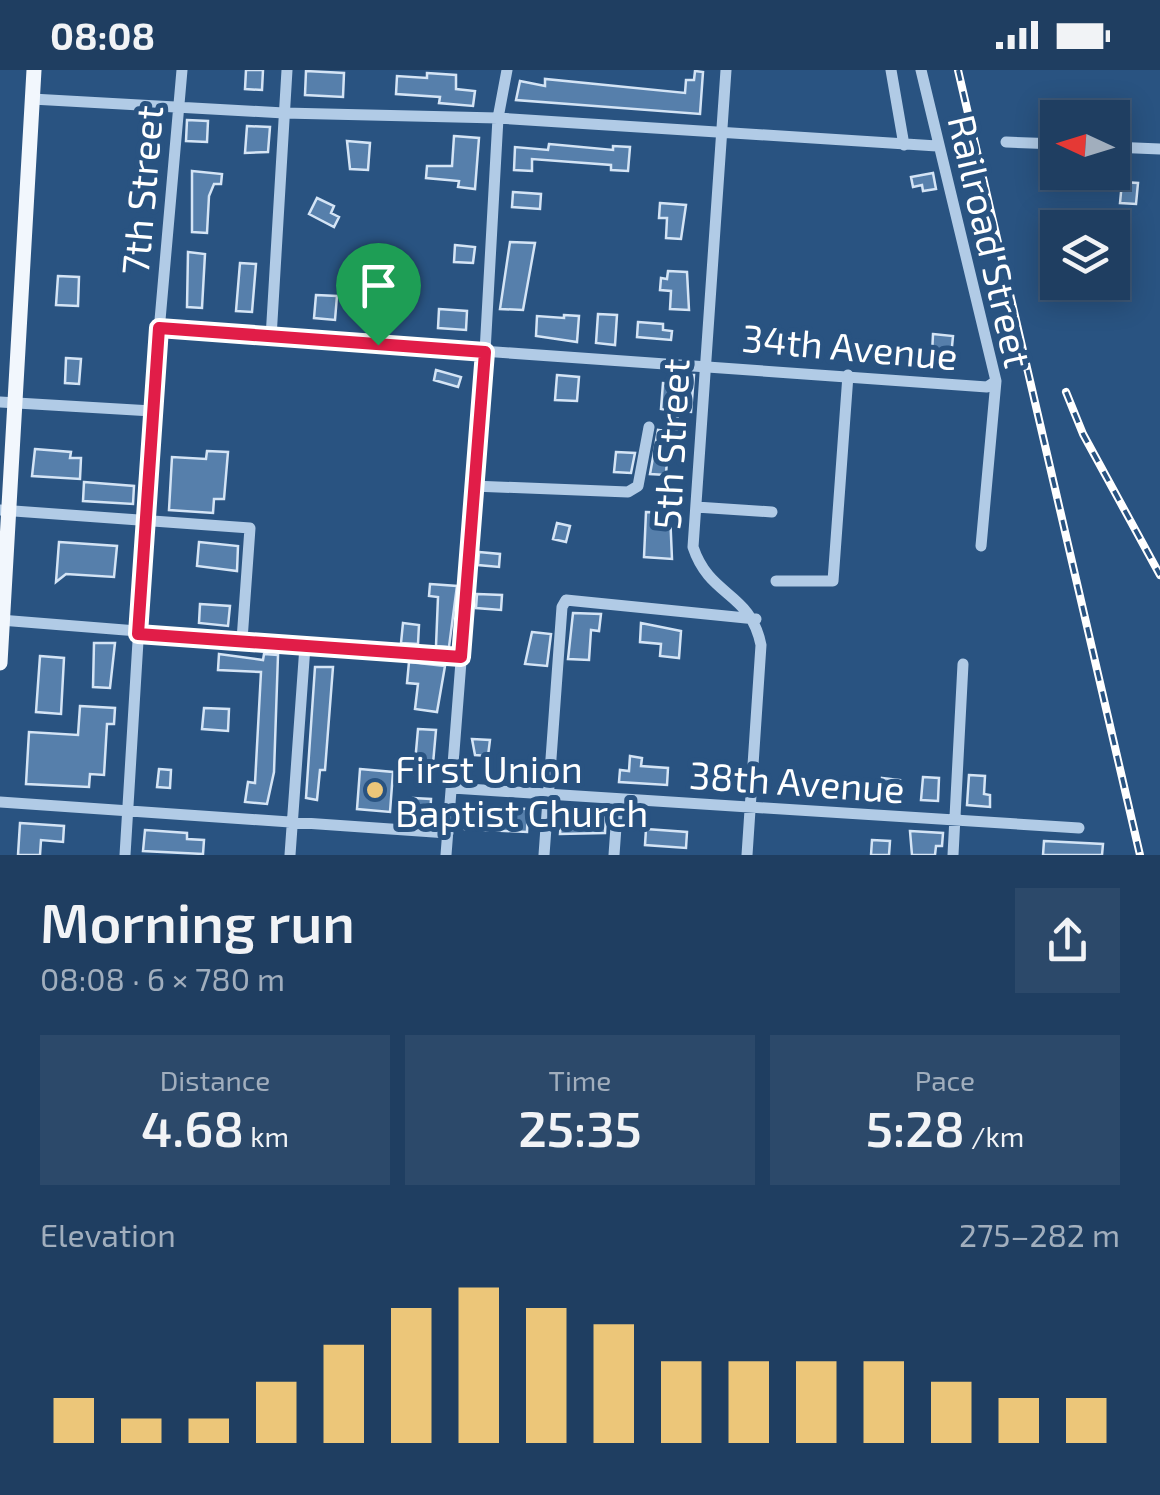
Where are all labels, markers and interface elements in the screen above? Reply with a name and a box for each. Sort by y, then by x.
text: 08:08 [50,12,155,58]
north arrow [1040,100,1130,190]
map controls [1040,100,1130,300]
street label: 7th Street [111,103,171,277]
street label: Railroad Street [940,110,1042,372]
button: layers [1040,210,1130,300]
pin [336,243,421,346]
icon: arrive [351,258,406,313]
street label: 34th Avenue [740,314,960,378]
street label: 5th Street [643,357,697,531]
place label: First Union Baptist Church [395,745,648,835]
street label: 38th Avenue [688,751,906,811]
marker: First Union Baptist Church [364,779,386,801]
text: Morning run [40,888,355,954]
button: share [1015,888,1120,993]
text: 08:08 · 6 × 780 m [40,959,285,997]
text: Distance [160,1063,270,1097]
text: Time [549,1063,611,1097]
text: Pace [915,1063,975,1097]
text: 4.68 [141,1097,244,1157]
text: 25:35 [518,1097,642,1157]
text: 5:28 [866,1097,965,1157]
text: km [244,1119,289,1153]
text: /km [965,1119,1024,1153]
text: Elevation [40,1215,176,1253]
text: 275–282 m [959,1215,1120,1253]

